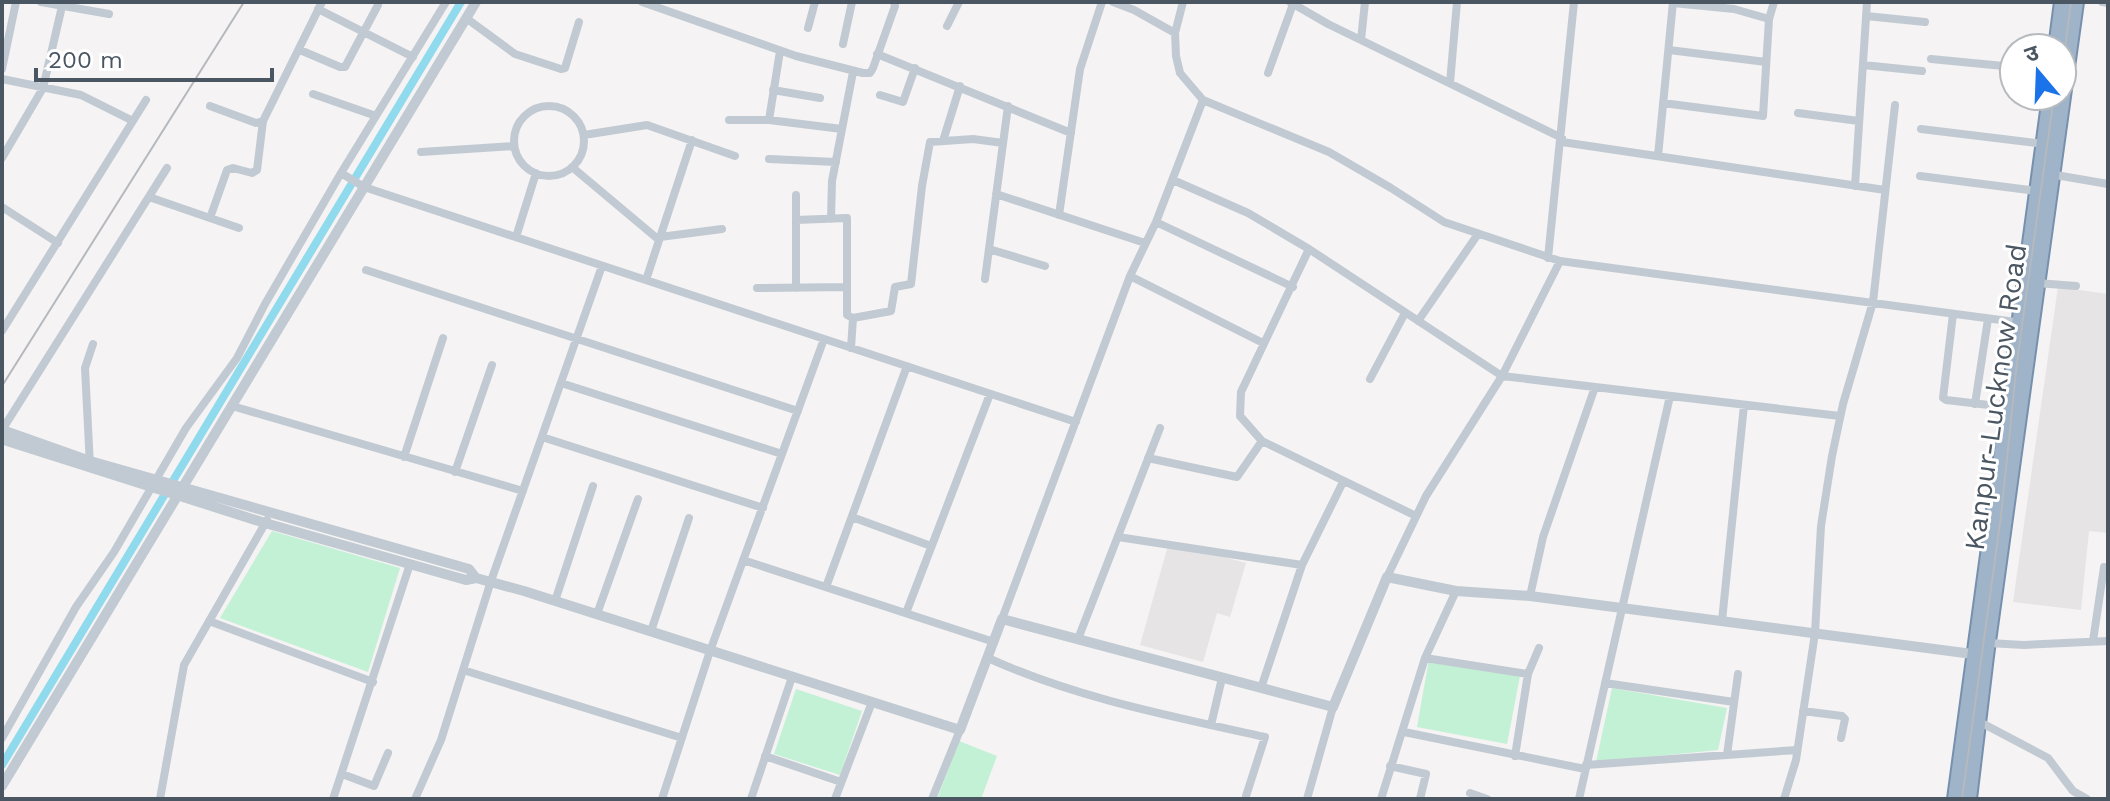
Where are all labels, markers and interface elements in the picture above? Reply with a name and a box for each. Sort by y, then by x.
scale bar [36,32,272,82]
north arrow [1998,32,2078,112]
text: उ [2021,39,2043,67]
text: 200 m [48,46,123,74]
street label: Kanpur-Lucknow Road [1958,242,2033,553]

